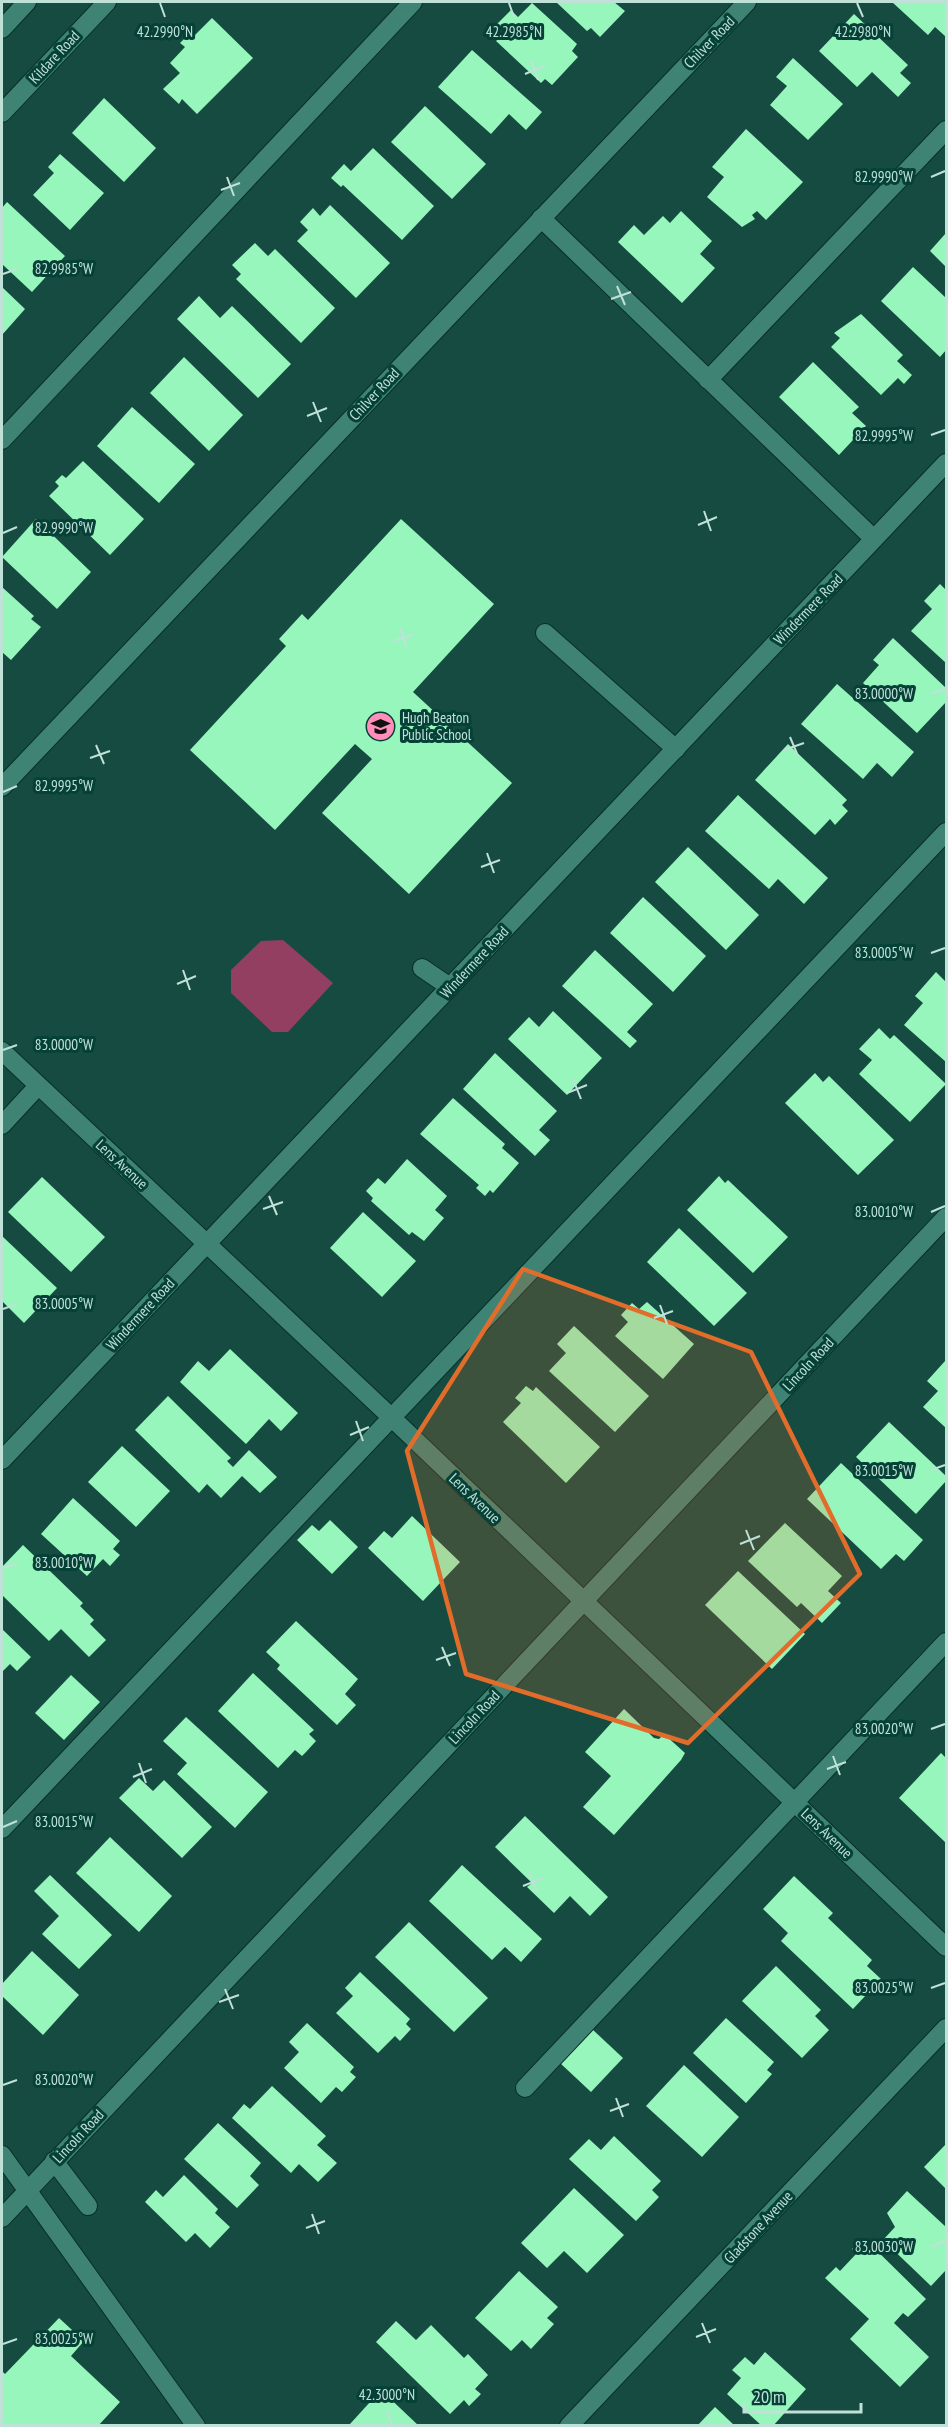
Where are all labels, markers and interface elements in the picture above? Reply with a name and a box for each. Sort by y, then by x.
street label: Chilver Road [680,12,738,72]
text: 42.2990°N [137,22,193,41]
text: 42.2985°N [486,22,542,41]
text: 42.2980°N [835,22,891,41]
street label: Kildare Road [25,26,83,88]
text: 82.9990°W [855,167,913,186]
text: 82.9985°W [35,259,93,278]
street label: Chilver Road [345,364,403,424]
text: 82.9995°W [855,426,913,445]
text: 82.9990°W [35,518,93,537]
street label: Windermere Road [769,569,847,649]
text: 83.0000°W [855,684,913,703]
place label: Hugh Beaton Public School [402,708,472,744]
school or university icon: Hugh Beaton Public School [365,710,397,742]
text: 82.9995°W [35,776,93,795]
street label: Windermere Road [436,922,512,1002]
text: 83.0005°W [855,943,913,962]
text: 83.0000°W [35,1035,93,1054]
street label: Lens Avenue [92,1135,152,1193]
text: 83.0010°W [855,1202,913,1221]
street label: Windermere Road [102,1274,178,1354]
text: 83.0005°W [35,1294,93,1313]
street label: Lincoln Road [778,1333,838,1395]
text: 83.0015°W [855,1461,913,1480]
street label: Lens Avenue [445,1469,505,1527]
text: 83.0010°W [35,1553,93,1572]
street label: Lincoln Road [444,1686,504,1748]
text: 83.0020°W [855,1719,913,1738]
street label: Lens Avenue [797,1804,857,1862]
text: 83.0015°W [35,1812,93,1831]
text: 83.0025°W [855,1978,913,1997]
text: 83.0020°W [35,2070,93,2089]
street label: Lincoln Road [48,2105,108,2167]
street label: Gladstone Avenue [720,2187,796,2267]
text: 83.0030°W [855,2237,913,2256]
text: 83.0025°W [35,2329,93,2348]
scale bar [744,2376,861,2414]
text: 42.3000°N [359,2385,415,2404]
text: 20 m [753,2385,785,2408]

